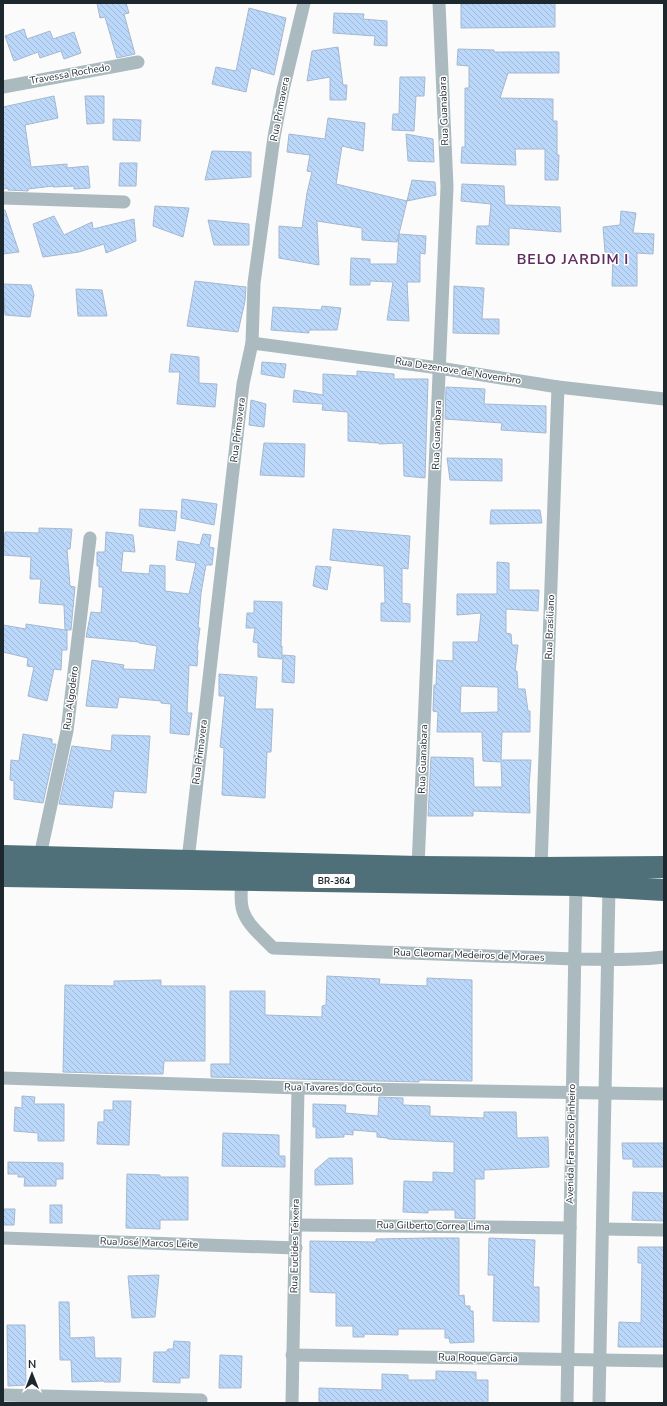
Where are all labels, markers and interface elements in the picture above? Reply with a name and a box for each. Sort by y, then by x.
street label: Travessa Rochedo [29,60,112,88]
street label: Rua Primavera [267,76,293,142]
street label: Rua Guanabara [436,76,452,146]
district label: BELO JARDIM I [517,250,629,269]
street label: Rua Dezenove de Novembro [394,354,522,388]
street label: Rua Primavera [227,397,249,463]
street label: Rua Guanabara [429,400,445,470]
street label: Rua Brasiliano [542,594,558,660]
street label: Rua Algodeiro [60,665,82,731]
street label: Rua Primavera [189,719,211,785]
street label: Rua Guanabara [415,724,431,794]
road number: BR-364 [313,874,355,888]
street label: Rua Cleomar Medeiros de Moraes [393,945,545,965]
street label: Rua Tavares do Couto [284,1080,382,1096]
street label: Avenida Francisco Pinheiro [563,1083,579,1204]
street label: Rua Euclides Teixeira [287,1199,303,1293]
street label: Rua Gilberto Correa Lima [376,1218,490,1234]
street label: Rua José Marcos Leite [100,1234,198,1252]
street label: Rua Roque Garcia [438,1350,518,1366]
north arrow [12,1354,52,1394]
text: N [28,1357,36,1372]

